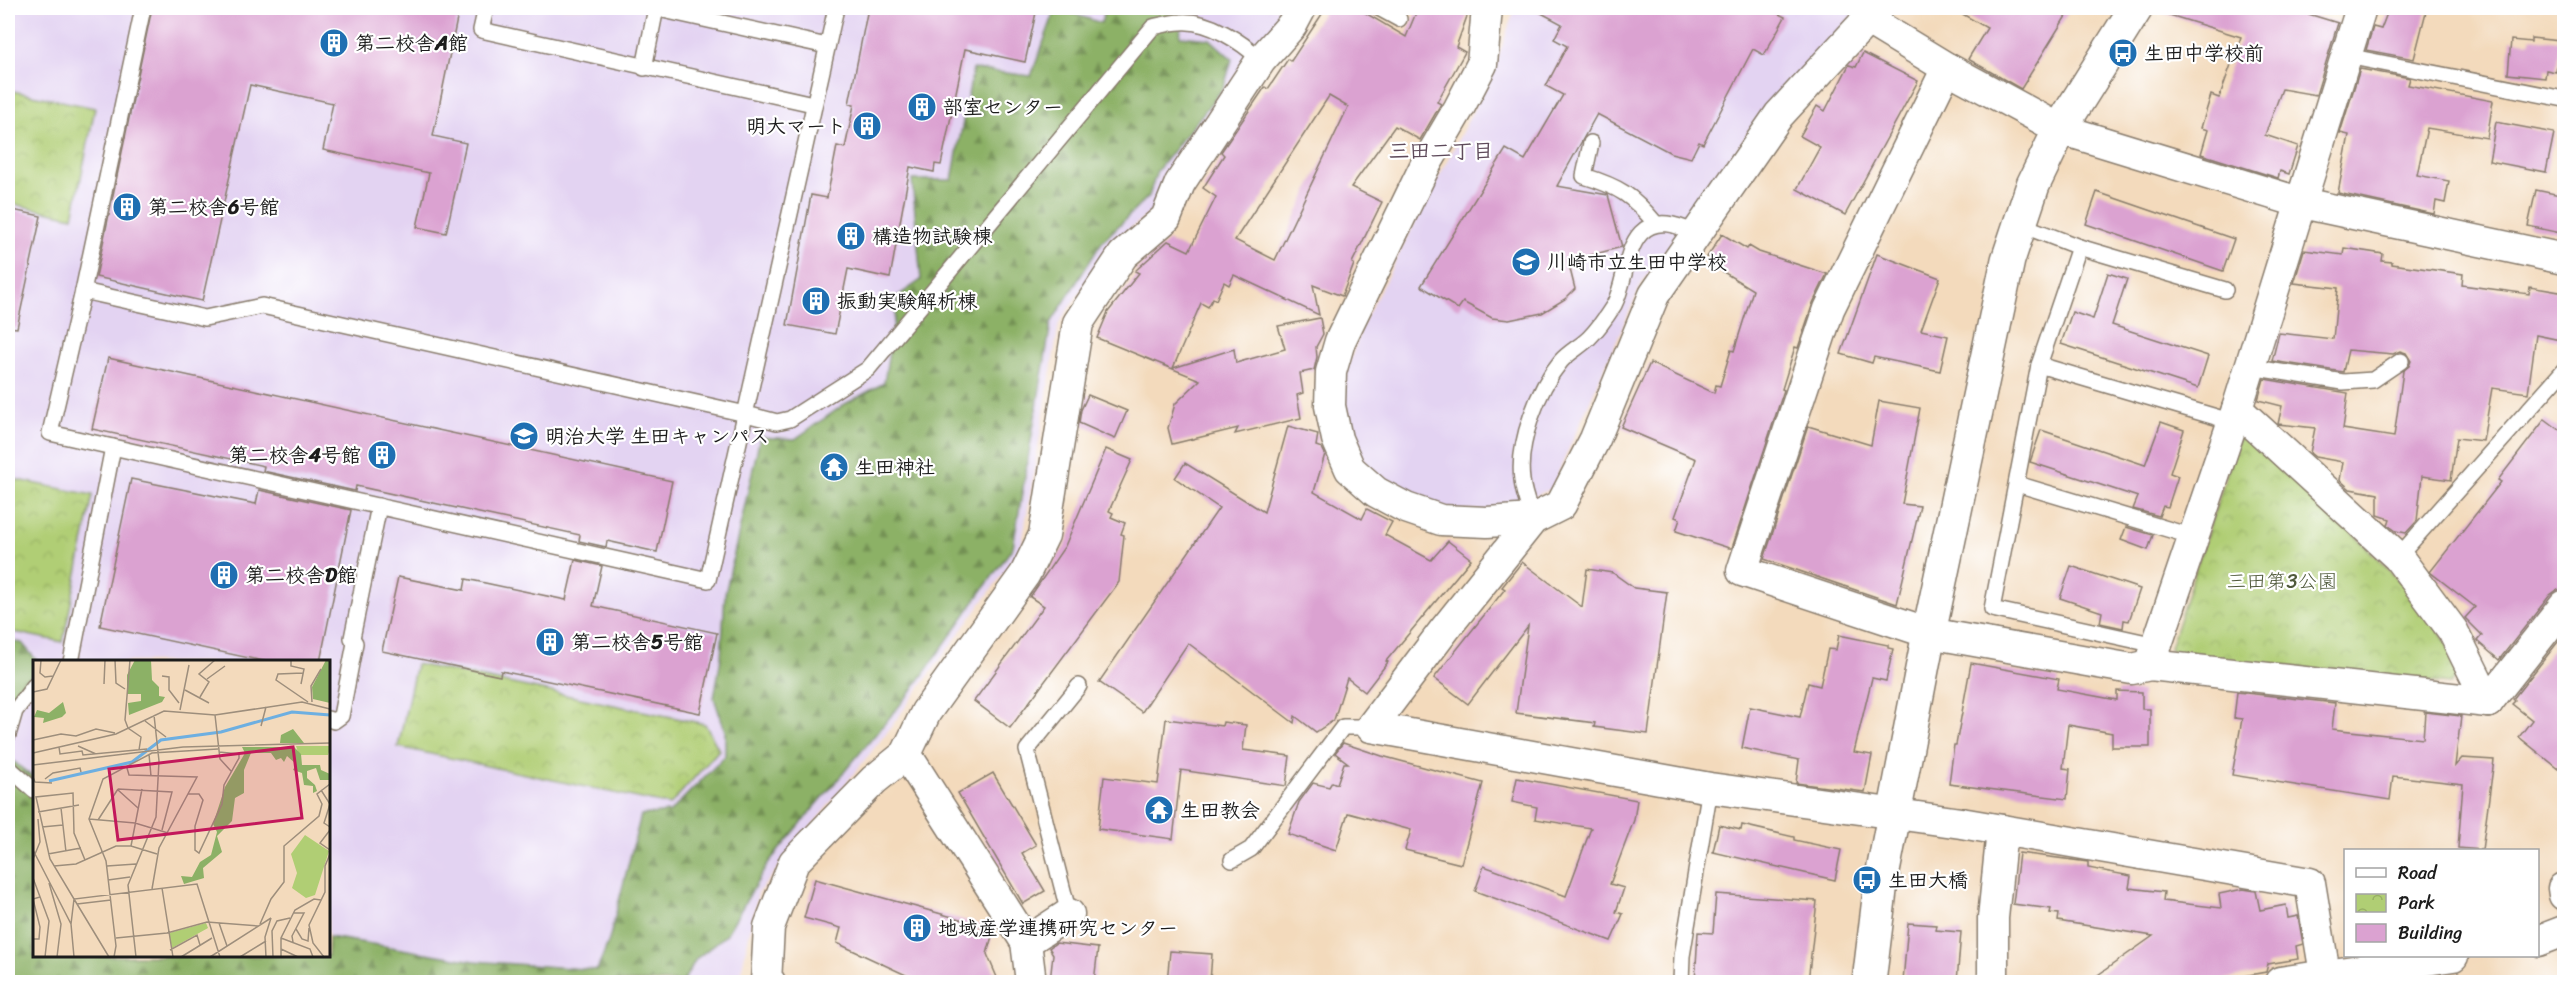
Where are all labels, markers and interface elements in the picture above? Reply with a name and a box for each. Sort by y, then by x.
place label: 第二校舎A館 [355,26,468,61]
building icon: 第二校舎A館 [318,27,350,59]
place label: 生田中学校前 [2144,36,2264,71]
bus stop icon: 生田中学校前 [2107,37,2139,69]
place label: 部室センター [943,90,1063,125]
building icon: 部室センター [906,91,938,123]
place label: 明大マート [746,109,846,144]
building icon: 明大マート [851,110,883,142]
district label: 三田二丁目 [1389,132,1494,170]
place label: 第二校舎6号館 [148,190,279,225]
building icon: 第二校舎6号館 [111,191,143,223]
place label: 構造物試験棟 [872,219,993,254]
building icon: 構造物試験棟 [835,220,867,252]
place label: 川崎市立生田中学校 [1547,245,1727,280]
school or university icon: 川崎市立生田中学校 [1510,246,1542,278]
place label: 振動実験解析棟 [837,284,978,319]
building icon: 振動実験解析棟 [800,285,832,317]
place label: 明治大学 生田キャンパス [545,419,769,454]
school or university icon: 明治大学 生田キャンパス [508,420,540,452]
place label: 第二校舎4号館 [229,438,361,473]
building icon: 第二校舎4号館 [366,439,398,471]
place label: 生田神社 [855,450,935,485]
temple icon: 生田神社 [818,451,850,483]
place label: 第二校舎D館 [245,558,357,593]
building icon: 第二校舎D館 [208,559,240,591]
park label: 三田第3公園 [2227,564,2337,599]
place label: 第二校舎5号館 [571,625,703,660]
building icon: 第二校舎5号館 [534,626,566,658]
inset map [33,660,330,957]
place label: 生田教会 [1180,793,1260,828]
temple icon: 生田教会 [1143,794,1175,826]
legend [2344,849,2539,957]
text: Road [2398,857,2438,889]
place label: 生田大橋 [1888,863,1968,898]
bus stop icon: 生田大橋 [1851,864,1883,896]
text: Park [2398,887,2435,919]
place label: 地域産学連携研究センター [938,911,1178,946]
building icon: 地域産学連携研究センター [901,912,933,944]
text: Building [2398,917,2462,949]

